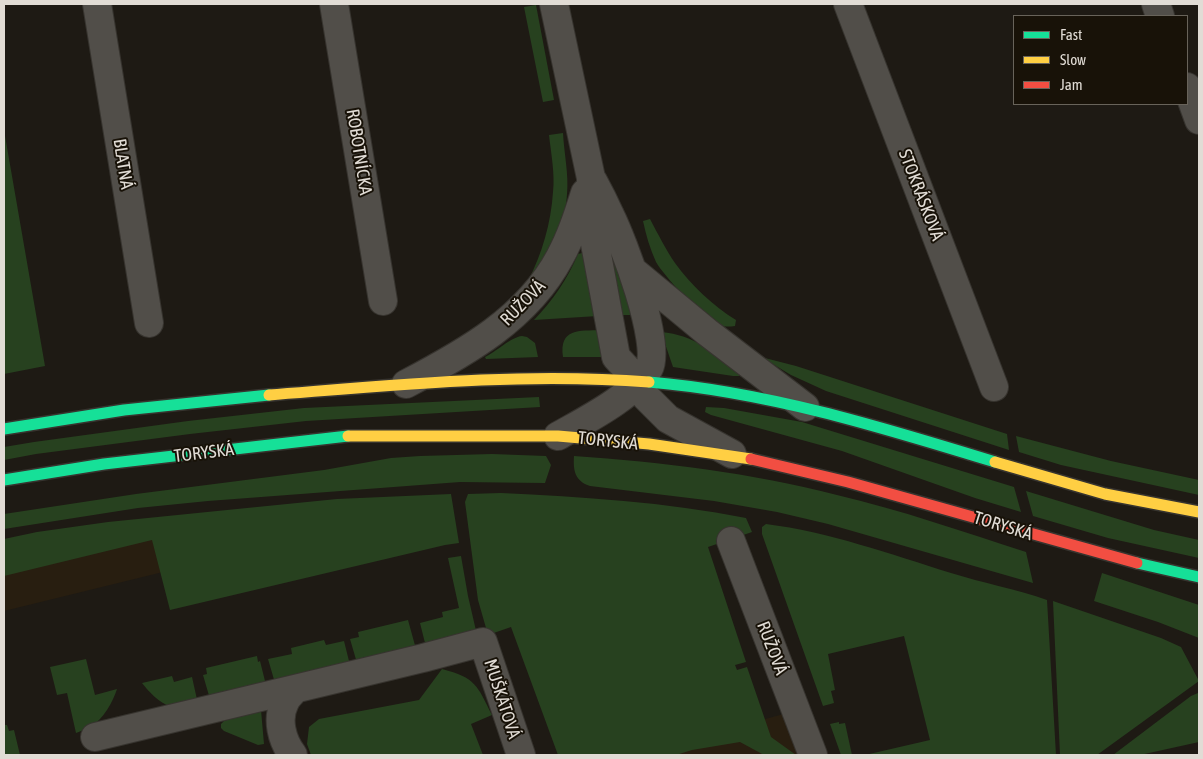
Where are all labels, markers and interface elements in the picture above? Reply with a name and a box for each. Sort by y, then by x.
legend [1013,15,1188,105]
text: Fast [1060,26,1082,43]
text: Slow [1060,51,1086,68]
text: Jam [1060,76,1083,93]
street label: ROBOTNÍCKA [342,107,376,197]
street label: BLATNÁ [108,137,138,191]
street label: STOKRÁSKOVÁ [894,146,948,244]
street label: RUŽOVÁ [496,276,550,330]
street label: TORYSKÁ [577,427,639,455]
street label: TORYSKÁ [173,439,235,467]
street label: TORYSKÁ [971,507,1035,545]
street label: RUŽOVÁ [752,618,792,678]
street label: MUŠKÁTOVÁ [479,657,525,741]

